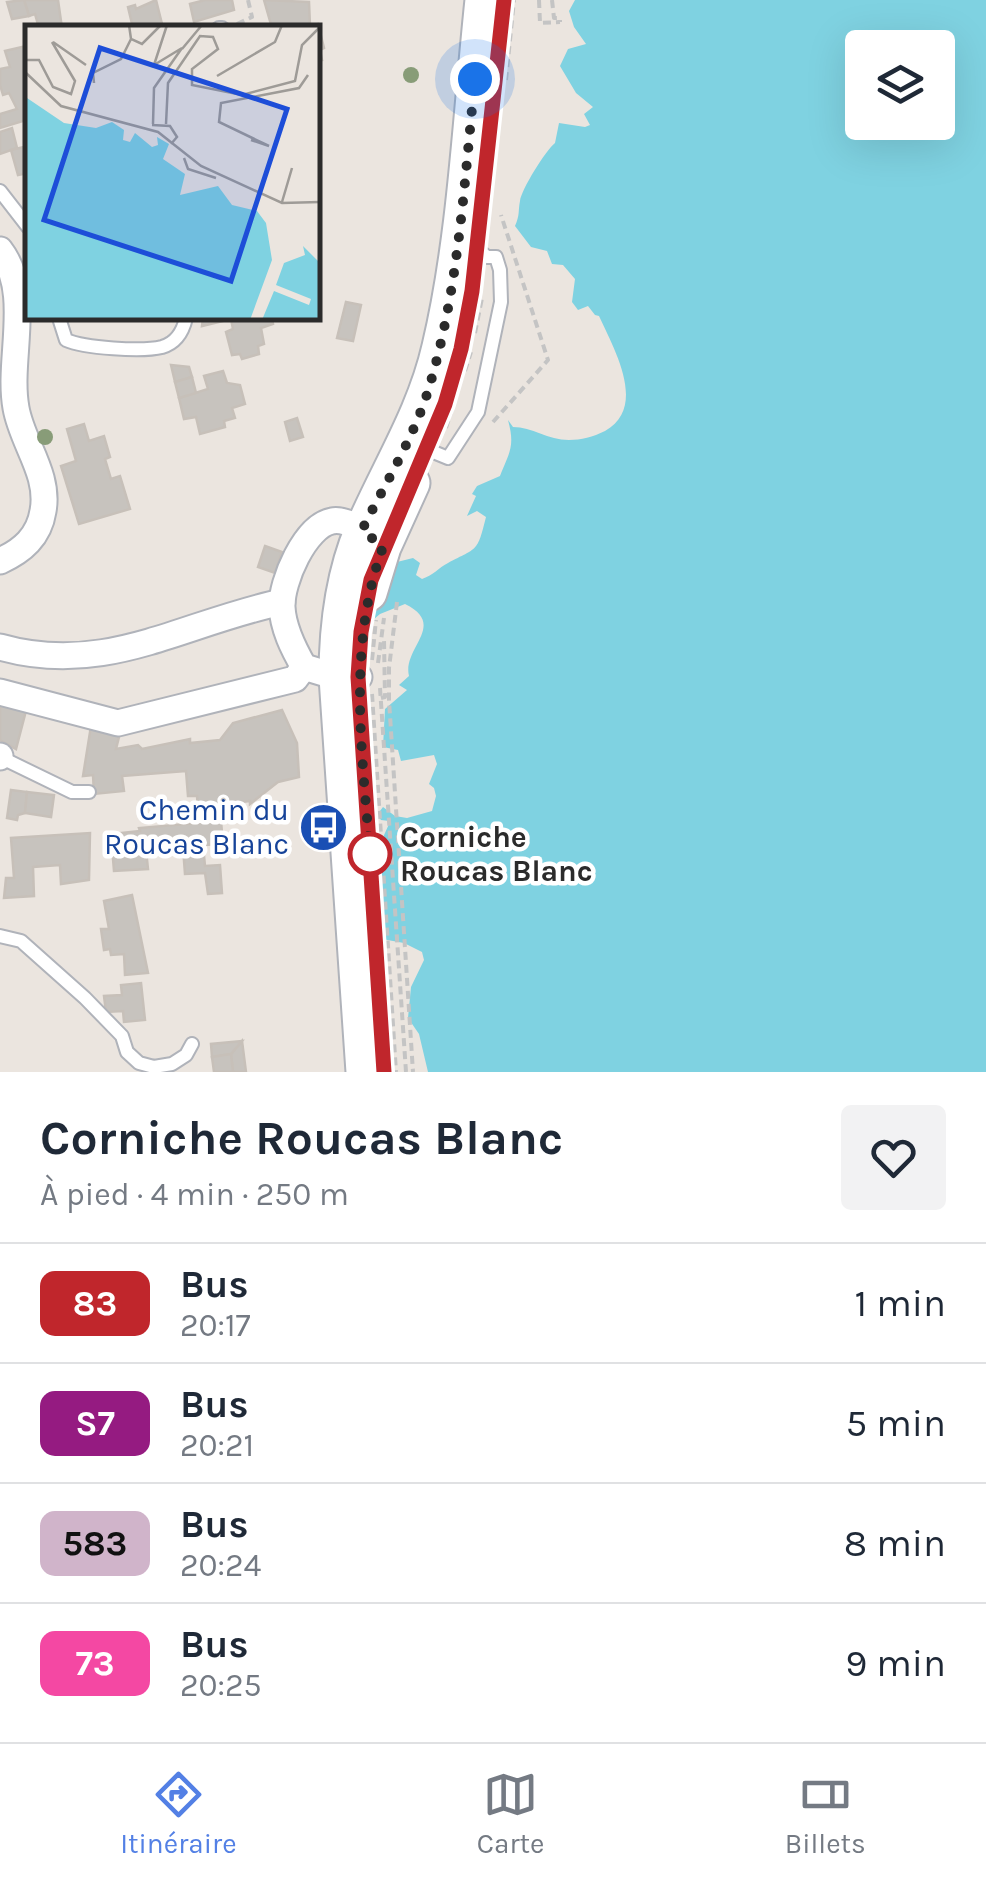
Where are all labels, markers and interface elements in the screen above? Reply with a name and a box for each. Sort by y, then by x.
inset map [25,25,320,320]
map controls [845,30,955,140]
button: layers [845,30,955,140]
your location [450,54,500,104]
place label: Chemin du Roucas Blanc [104,792,289,862]
bus stop icon: Chemin du Roucas Blanc [298,801,350,853]
place label: Corniche Roucas Blanc [400,819,593,889]
marker: Corniche Roucas Blanc [349,833,391,875]
button: heart [841,1105,946,1210]
text: Corniche Roucas Blanc [40,1110,563,1166]
text: À pied · 4 min · 250 m [40,1176,349,1213]
text: Bus [180,1262,249,1307]
text: 1 min [855,1281,946,1326]
text: 83 [73,1283,117,1324]
text: 20:17 [180,1307,251,1344]
text: Bus [180,1382,249,1427]
text: 5 min [846,1401,946,1446]
text: S7 [75,1403,115,1444]
text: 20:21 [180,1427,254,1464]
text: Bus [180,1502,249,1547]
text: 8 min [844,1521,946,1566]
text: 583 [63,1523,127,1564]
text: 20:24 [180,1547,261,1584]
text: Bus [180,1622,249,1667]
text: 9 min [845,1641,946,1686]
text: 73 [75,1643,115,1684]
text: 20:25 [180,1667,262,1704]
tab: Itinéraire [120,1767,237,1860]
tab: Carte [477,1767,544,1860]
tab: Billets [785,1767,866,1860]

